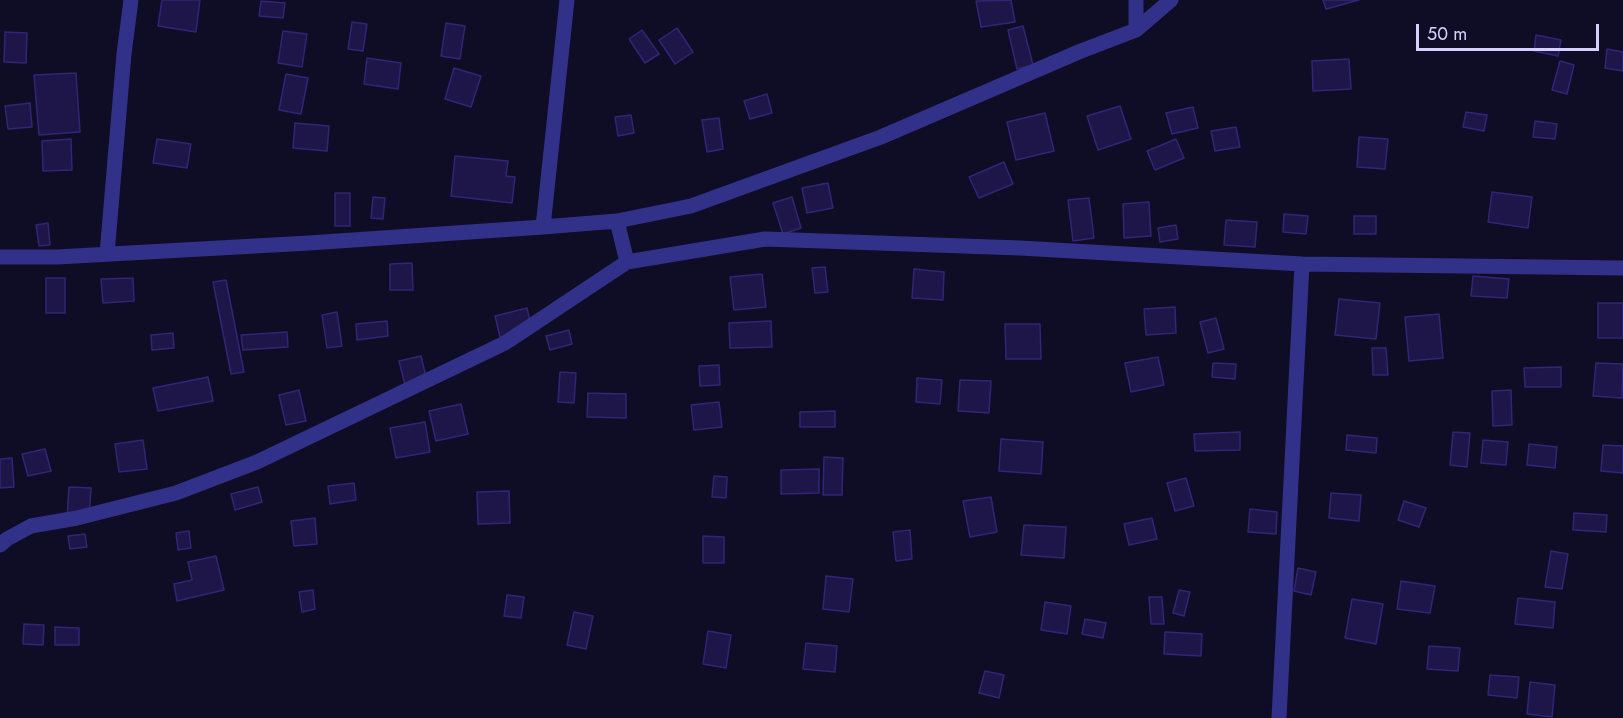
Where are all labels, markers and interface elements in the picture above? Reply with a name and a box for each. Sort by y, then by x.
scale bar [1419,12,1602,50]
text: 50 m [1427,21,1467,47]

